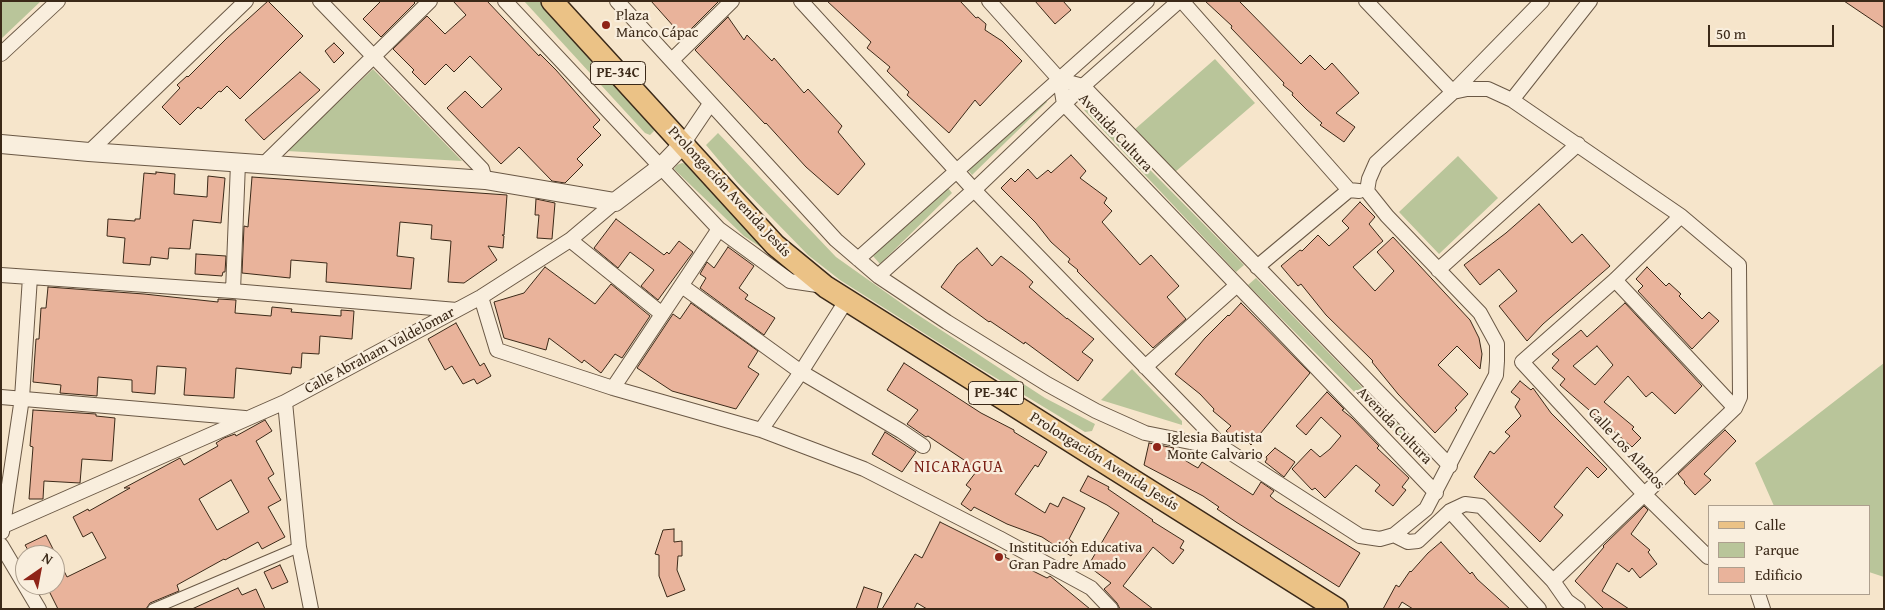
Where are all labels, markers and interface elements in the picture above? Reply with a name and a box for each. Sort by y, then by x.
place label: Plaza Manco Cápac [616,7,698,42]
scale bar [1710,15,1836,47]
marker: Plaza Manco Cápac [600,19,612,31]
text: 50 m [1716,23,1746,44]
road number: PE-34C [590,62,646,84]
street label: Avenida Cultura [1074,90,1156,176]
street label: Prolongación Avenida Jesús [664,123,794,261]
street label: Calle Abraham Valdelomar [302,304,458,398]
road number: PE-34C [968,382,1024,404]
street label: Avenida Cultura [1353,384,1435,468]
street label: Calle Los Alamos [1584,405,1668,493]
street label: Prolongación Avenida Jesús [1026,409,1182,515]
place label: Iglesia Bautista Monte Calvario [1167,429,1263,464]
marker: Iglesia Bautista Monte Calvario [1151,441,1163,453]
district label: NICARAGUA [913,458,1005,478]
legend [1708,505,1870,595]
text: Calle [1755,514,1786,535]
place label: Institución Educativa Gran Padre Amado [1009,539,1142,574]
text: Parque [1755,539,1799,560]
north arrow [15,545,65,595]
text: N [38,547,57,569]
marker: Institución Educativa Gran Padre Amado [993,551,1005,563]
text: Edificio [1755,564,1802,585]

